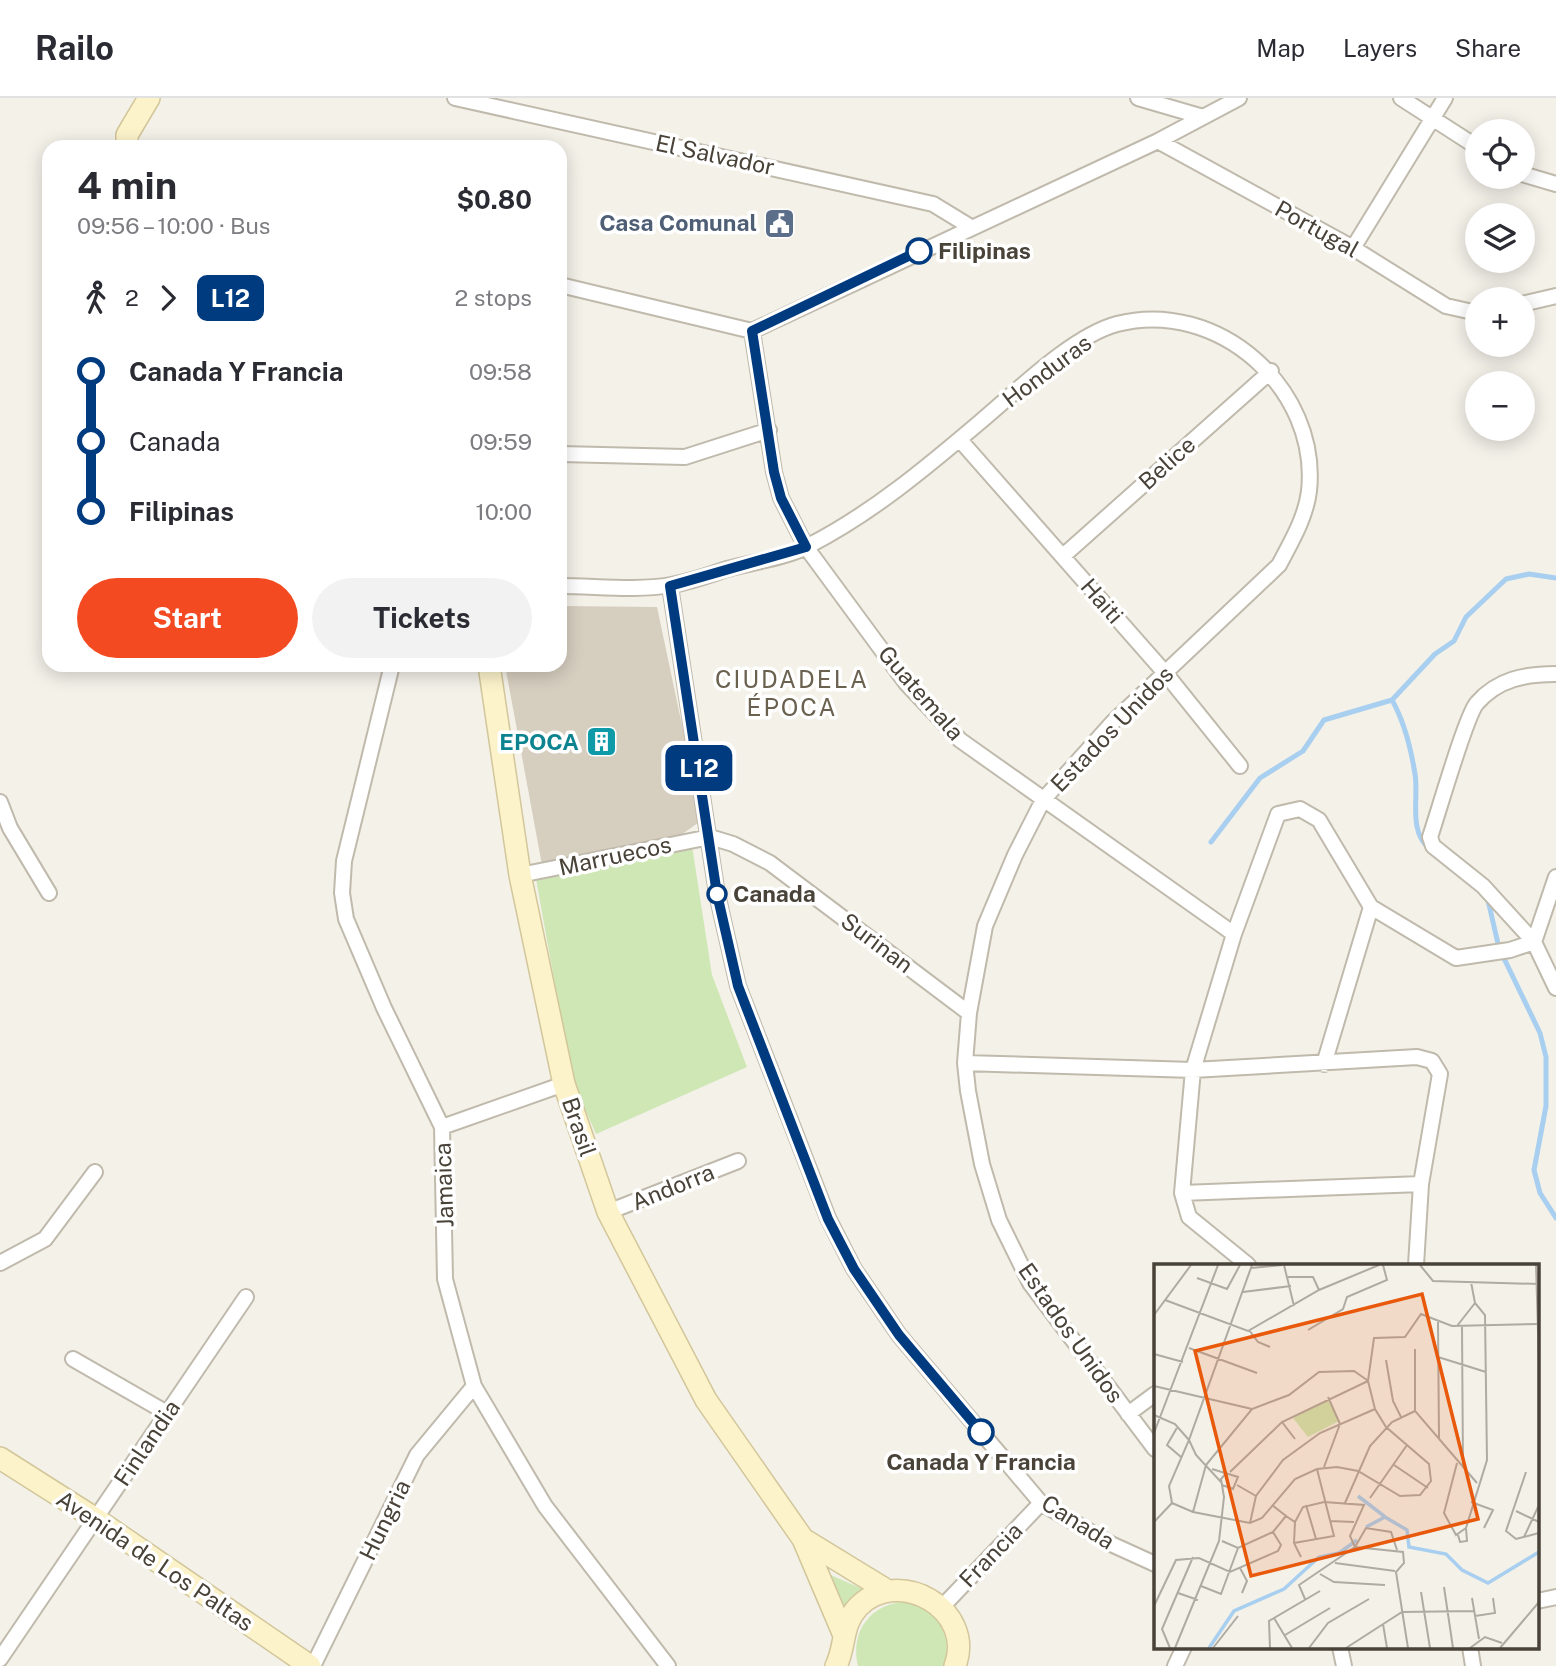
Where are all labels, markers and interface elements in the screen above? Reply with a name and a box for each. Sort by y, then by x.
text: Railo [35,29,114,67]
text: Map [1256,34,1305,62]
text: Layers [1343,34,1417,62]
text: Share [1455,34,1521,62]
map controls [1465,119,1535,441]
button: locate [1465,119,1535,189]
street label: El Salvador [653,129,777,180]
text: 4 min [77,163,177,208]
text: $0.80 [456,184,532,215]
street label: Portugal [1270,194,1364,263]
button: layers [1465,203,1535,273]
public building icon: Casa Comunal [763,206,797,240]
place label: Casa Comunal [599,209,757,236]
text: 09:56 – 10:00 · Bus [77,212,270,239]
place label: Filipinas [938,237,1031,264]
marker: Filipinas [906,238,932,264]
icon: walk [77,279,115,317]
icon: forward [149,279,187,317]
text: 2 [125,284,139,311]
text: L12 [211,284,250,312]
text: 2 stops [454,284,532,311]
button: + [1465,287,1535,357]
street label: Honduras [997,329,1096,413]
text: Canada Y Francia [129,356,343,387]
text: 09:58 [469,358,532,385]
button: − [1465,371,1535,441]
text: Canada [129,426,220,457]
text: 09:59 [469,428,532,455]
street label: Belice [1133,430,1200,495]
text: Filipinas [129,496,234,527]
text: 10:00 [475,498,532,525]
street label: Haiti [1076,573,1129,629]
button: Start [77,578,298,658]
button: Tickets [312,578,532,658]
street label: Guatemala [873,640,970,745]
street label: Estados Unidos [1045,660,1178,797]
district label: CIUDADELA ÉPOCA [715,665,869,721]
building icon: EPOCA [585,725,619,759]
place label: EPOCA [499,728,579,755]
line badge: L12 [659,745,739,791]
text: L12 [679,754,719,782]
street label: Marruecos [556,830,674,881]
place label: Canada [733,880,816,907]
marker: Canada [707,884,727,904]
street label: Surinan [836,907,919,978]
street label: Brasil [557,1094,602,1160]
street label: Jamaica [429,1142,458,1228]
street label: Andorra [628,1158,718,1215]
street label: Estados Unidos [1013,1258,1130,1408]
inset map [1154,1264,1538,1648]
street label: Finlandia [108,1395,185,1491]
marker: Canada Y Francia [968,1419,994,1445]
place label: Canada Y Francia [886,1448,1076,1475]
street label: Hungria [354,1475,416,1564]
street label: Avenida de Los Paltas [52,1485,259,1636]
street label: Canada [1037,1489,1120,1554]
street label: Francia [953,1517,1028,1592]

